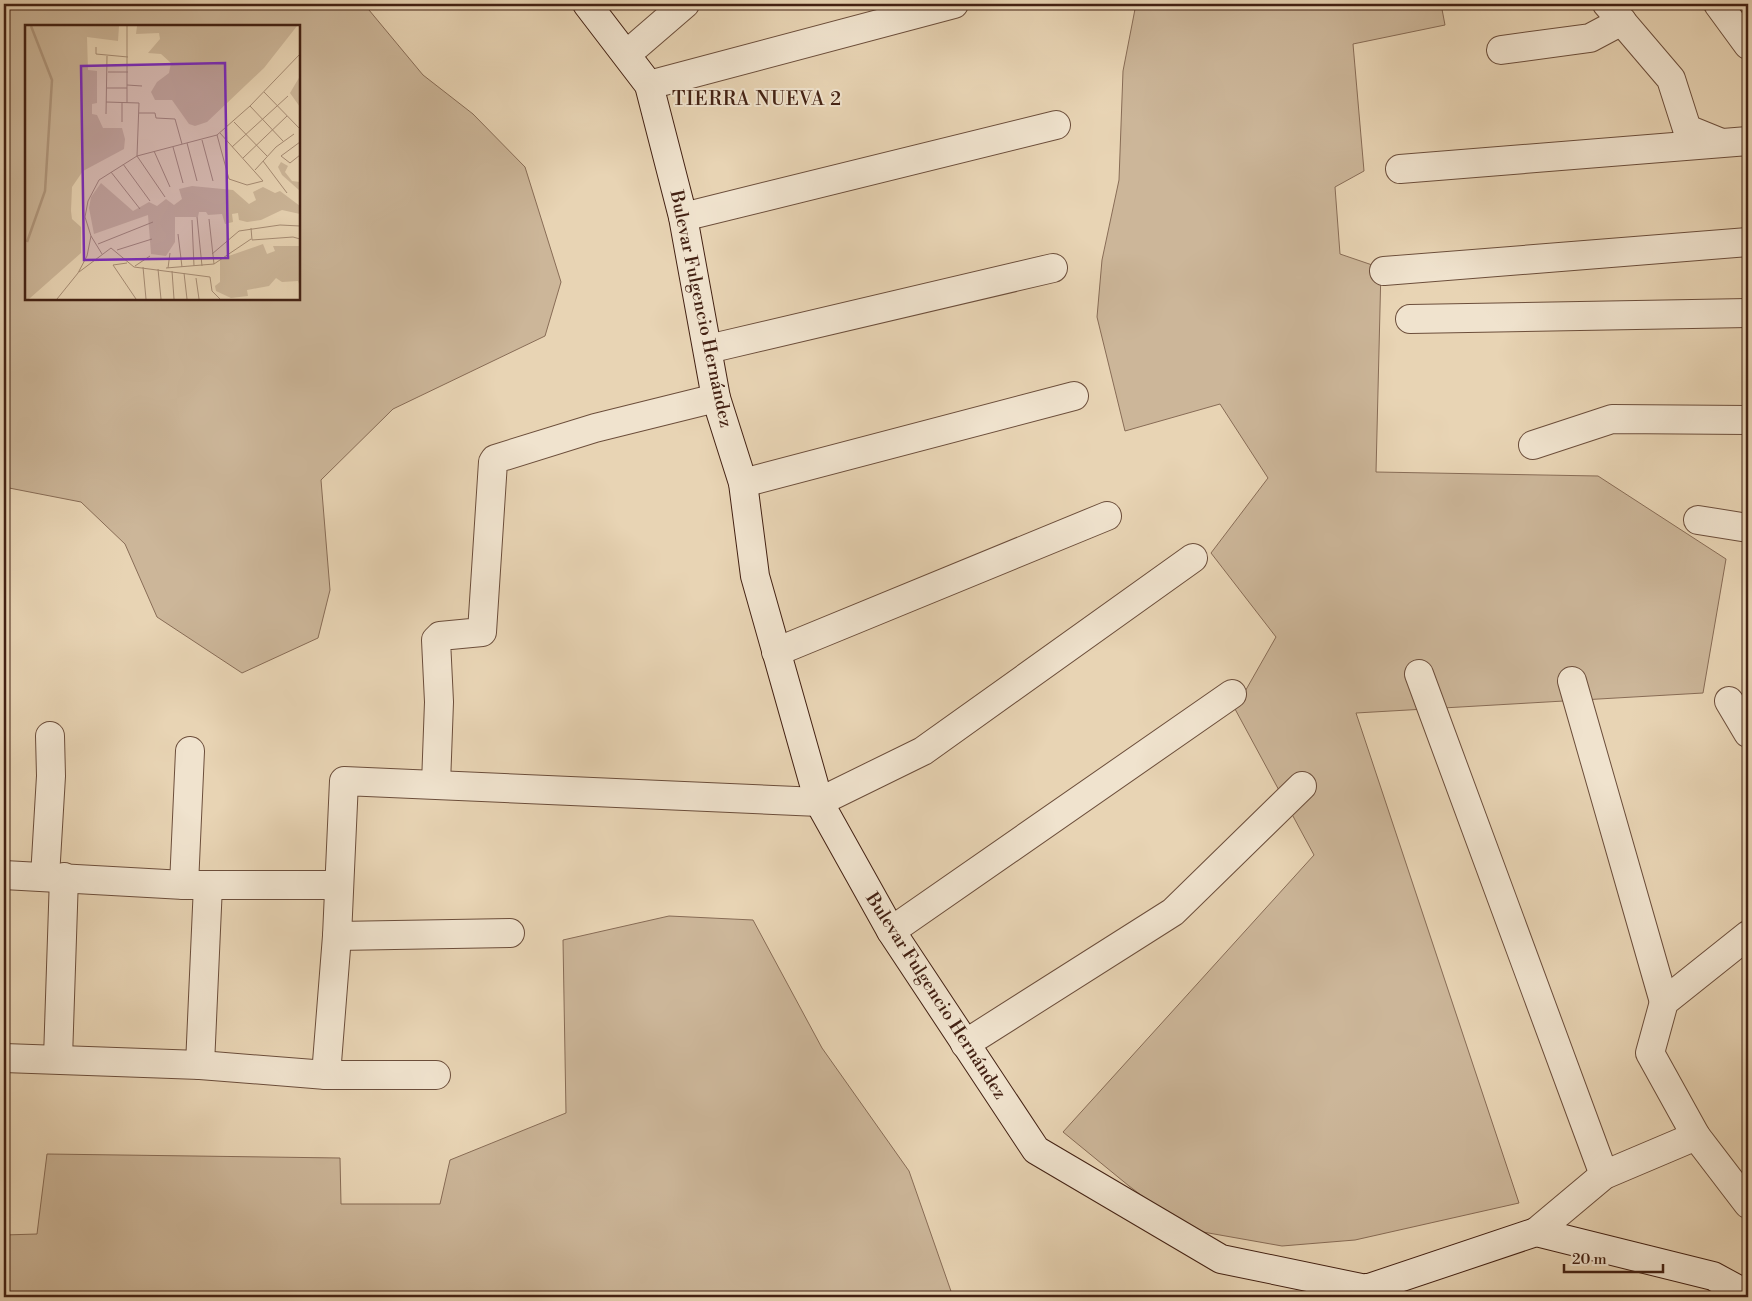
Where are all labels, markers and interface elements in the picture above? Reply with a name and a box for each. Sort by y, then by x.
inset map [25,25,300,300]
district label: TIERRA NUEVA 2 [672,87,842,111]
street label: Bulevar Fulgencio Hernández [664,187,737,430]
street label: Bulevar Fulgencio Hernández [860,887,1012,1104]
scale bar [1564,1241,1663,1273]
text: 20 m [1572,1250,1607,1269]

